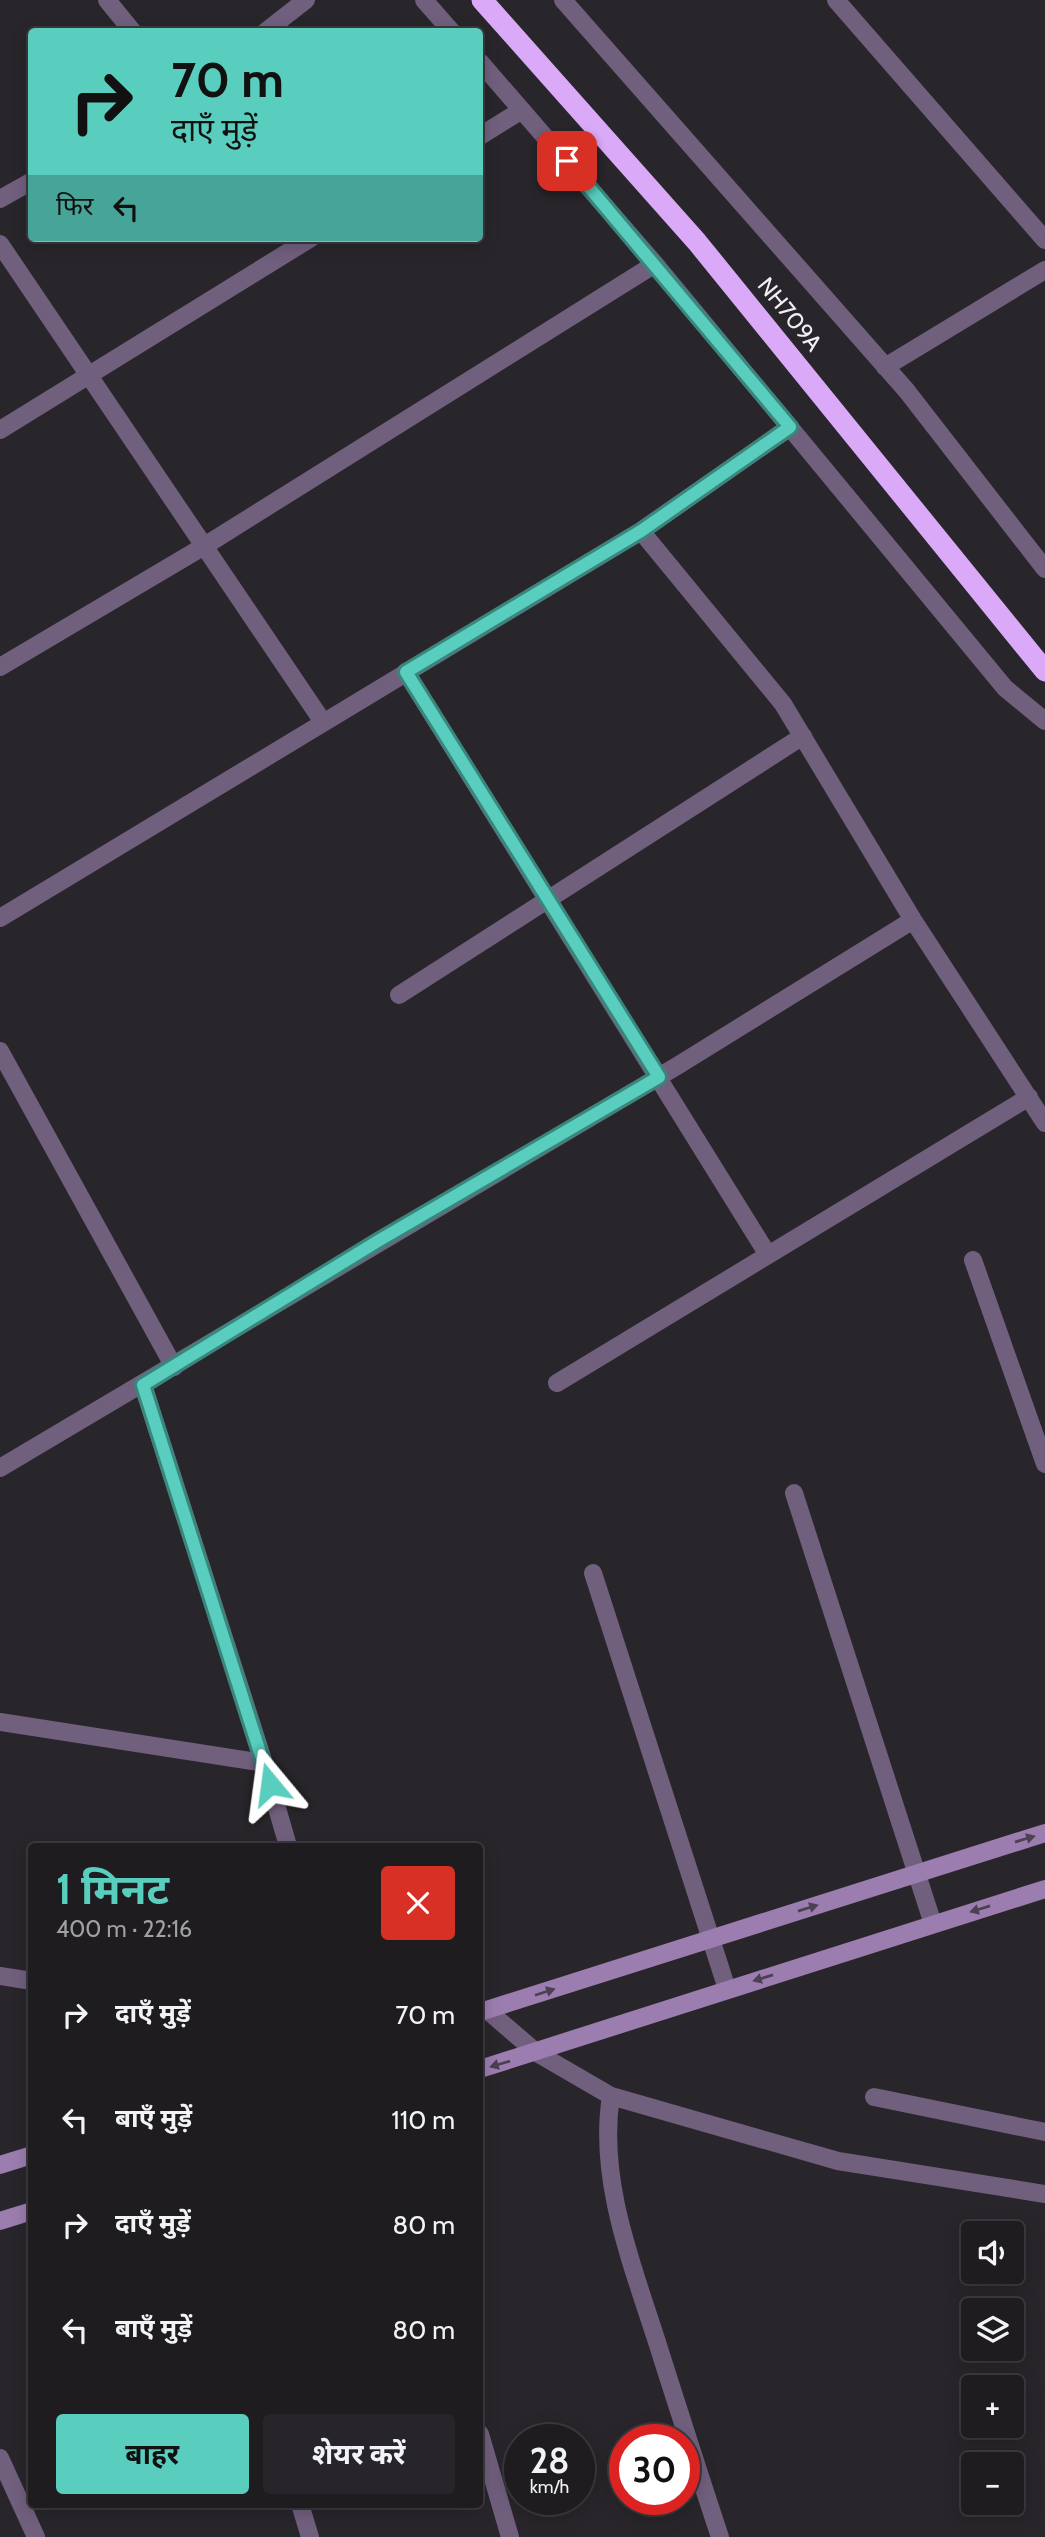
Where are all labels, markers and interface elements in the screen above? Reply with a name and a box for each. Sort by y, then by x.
text: 70 m [171,50,284,109]
icon: right [56,56,147,147]
text: दाएँ मुड़ें [171,110,257,149]
pin [537,131,597,191]
icon: arrive [548,142,586,180]
icon: left [107,189,145,227]
text: फिर [56,190,93,222]
street label: NH709A [752,272,828,356]
position arrow [233,1747,307,1821]
one-way arrow [1015,1834,1036,1844]
text: 1 मिनट [56,1863,169,1915]
button: close [381,1866,455,1940]
one-way arrow [798,1902,819,1912]
one-way arrow [969,1905,990,1915]
text: 400 m · 22:16 [56,1915,192,1943]
one-way arrow [752,1973,773,1983]
one-way arrow [534,1986,555,1997]
icon: right [56,1996,94,2034]
text: दाएँ मुड़ें [115,1997,191,2029]
text: 70 m [395,1999,455,2031]
one-way arrow [489,2059,510,2069]
icon: left [56,2101,94,2139]
text: बाएँ मुड़ें [115,2102,192,2134]
text: 110 m [391,2104,455,2136]
icon: right [56,2206,94,2244]
text: दाएँ मुड़ें [115,2207,191,2239]
text: 80 m [392,2209,455,2241]
map controls [961,2221,1024,2515]
button: sound [961,2221,1024,2284]
button: layers [961,2298,1024,2361]
icon: left [56,2311,94,2349]
text: बाएँ मुड़ें [115,2312,192,2344]
text: 80 m [392,2314,455,2346]
button: + [961,2375,1024,2438]
button: बाहर [56,2414,249,2494]
button: शेयर करें [263,2414,455,2494]
speed limit sign: 30 [609,2424,700,2515]
text: 28 [530,2439,569,2482]
button: − [961,2452,1024,2515]
text: km/h [530,2476,569,2498]

